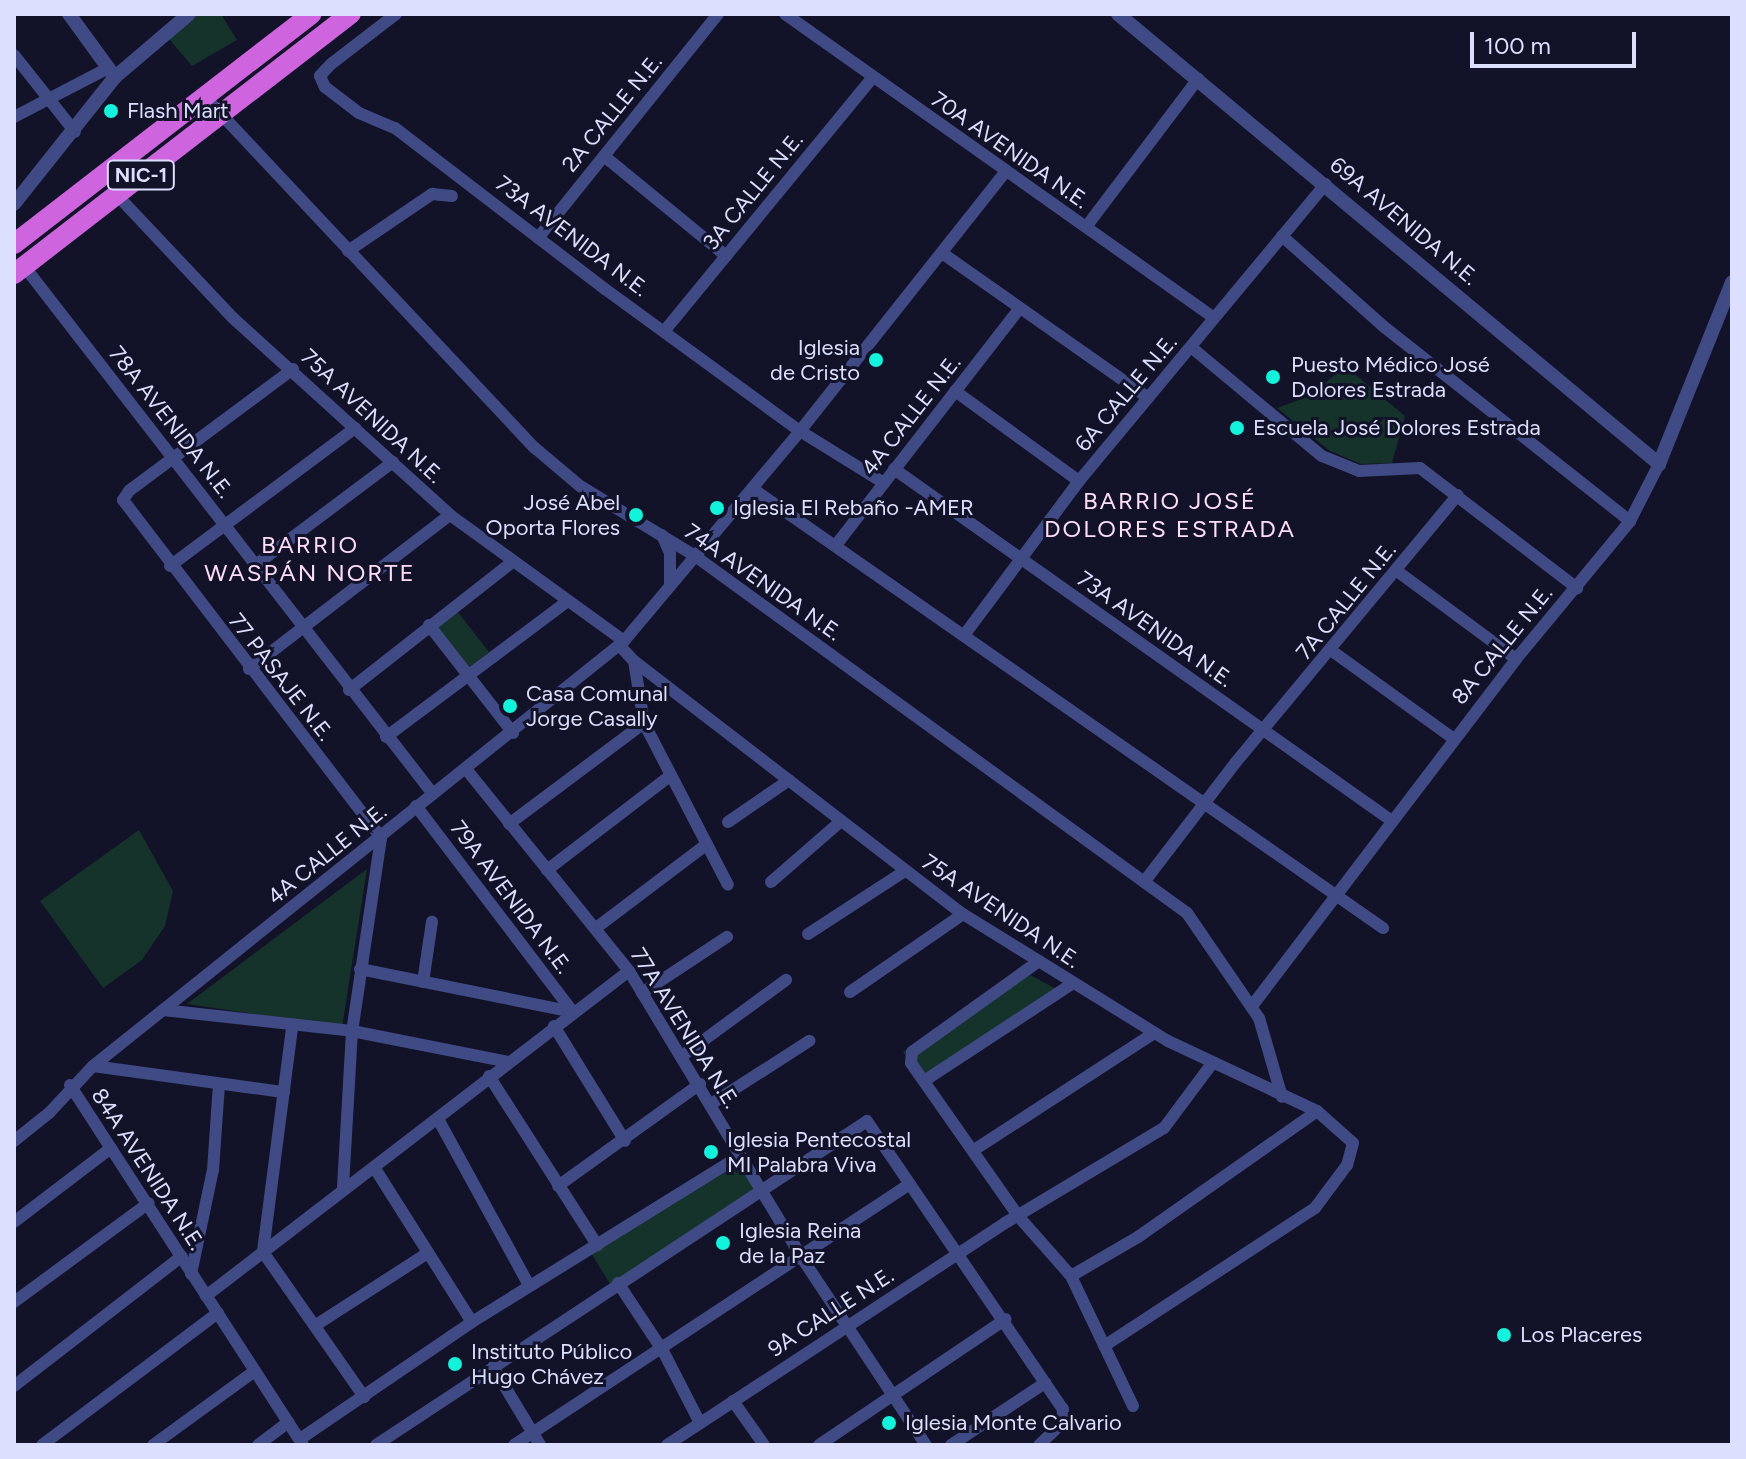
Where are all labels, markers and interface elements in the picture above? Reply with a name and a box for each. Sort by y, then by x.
scale bar [1474,16,1640,66]
text: 100 m [1484,31,1551,60]
street label: 2A CALLE N.E. [556,49,668,177]
street label: 70A AVENIDA N.E. [926,86,1094,214]
place label: Flash Mart [127,98,229,124]
marker: Flash Mart [102,102,120,120]
street label: 3A CALLE N.E. [698,127,808,255]
street label: 69A AVENIDA N.E. [1325,151,1483,291]
road number: NIC-1 [105,159,177,191]
street label: 73A AVENIDA N.E. [491,170,653,302]
street label: 6A CALLE N.E. [1070,329,1182,457]
place label: Iglesia de Cristo [770,334,860,386]
street label: 78A AVENIDA N.E. [103,341,239,503]
street label: 75A AVENIDA N.E. [295,343,449,489]
street label: 4A CALLE N.E. [856,350,966,480]
marker: Iglesia de Cristo [867,351,885,369]
place label: Puesto Médico José Dolores Estrada [1291,351,1490,402]
marker: Puesto Médico José Dolores Estrada [1262,366,1284,388]
place label: Escuela José Dolores Estrada [1253,415,1541,441]
marker: Escuela José Dolores Estrada [1228,419,1246,437]
district label: BARRIO JOSÉ DOLORES ESTRADA [1044,487,1296,543]
place label: José Abel Oporta Flores [486,489,620,540]
place label: Iglesia El Rebaño -AMER [733,495,974,521]
marker: Iglesia El Rebaño -AMER [708,499,726,517]
marker: José Abel Oporta Flores [627,506,645,524]
street label: 74A AVENIDA N.E. [679,518,847,646]
district label: BARRIO WASPÁN NORTE [204,531,416,587]
street label: 7A CALLE N.E. [1291,537,1401,665]
street label: 73A AVENIDA N.E. [1072,565,1238,693]
street label: 8A CALLE N.E. [1446,580,1558,710]
street label: 77 PASAJE N.E. [223,608,339,746]
place label: Casa Comunal Jorge Casally [526,680,668,732]
marker: Casa Comunal Jorge Casally [501,697,519,715]
street label: 4A CALLE N.E. [262,798,392,910]
street label: 79A AVENIDA N.E. [445,815,577,979]
street label: 75A AVENIDA N.E. [917,848,1085,974]
street label: 77A AVENIDA N.E. [625,943,745,1113]
street label: 84A AVENIDA N.E. [86,1083,210,1255]
place label: Iglesia Pentecostal MI Palabra Viva [727,1126,911,1178]
marker: Iglesia Pentecostal MI Palabra Viva [702,1143,720,1161]
place label: Iglesia Reina de la Paz [739,1217,861,1268]
marker: Iglesia Reina de la Paz [714,1234,732,1252]
street label: 9A CALLE N.E. [763,1262,899,1362]
place label: Los Placeres [1520,1322,1642,1348]
marker: Los Placeres [1495,1326,1513,1344]
place label: Instituto Público Hugo Chávez [471,1338,632,1390]
marker: Instituto Público Hugo Chávez [446,1355,464,1373]
place label: Iglesia Monte Calvario [905,1410,1122,1436]
marker: Iglesia Monte Calvario [880,1414,898,1432]

